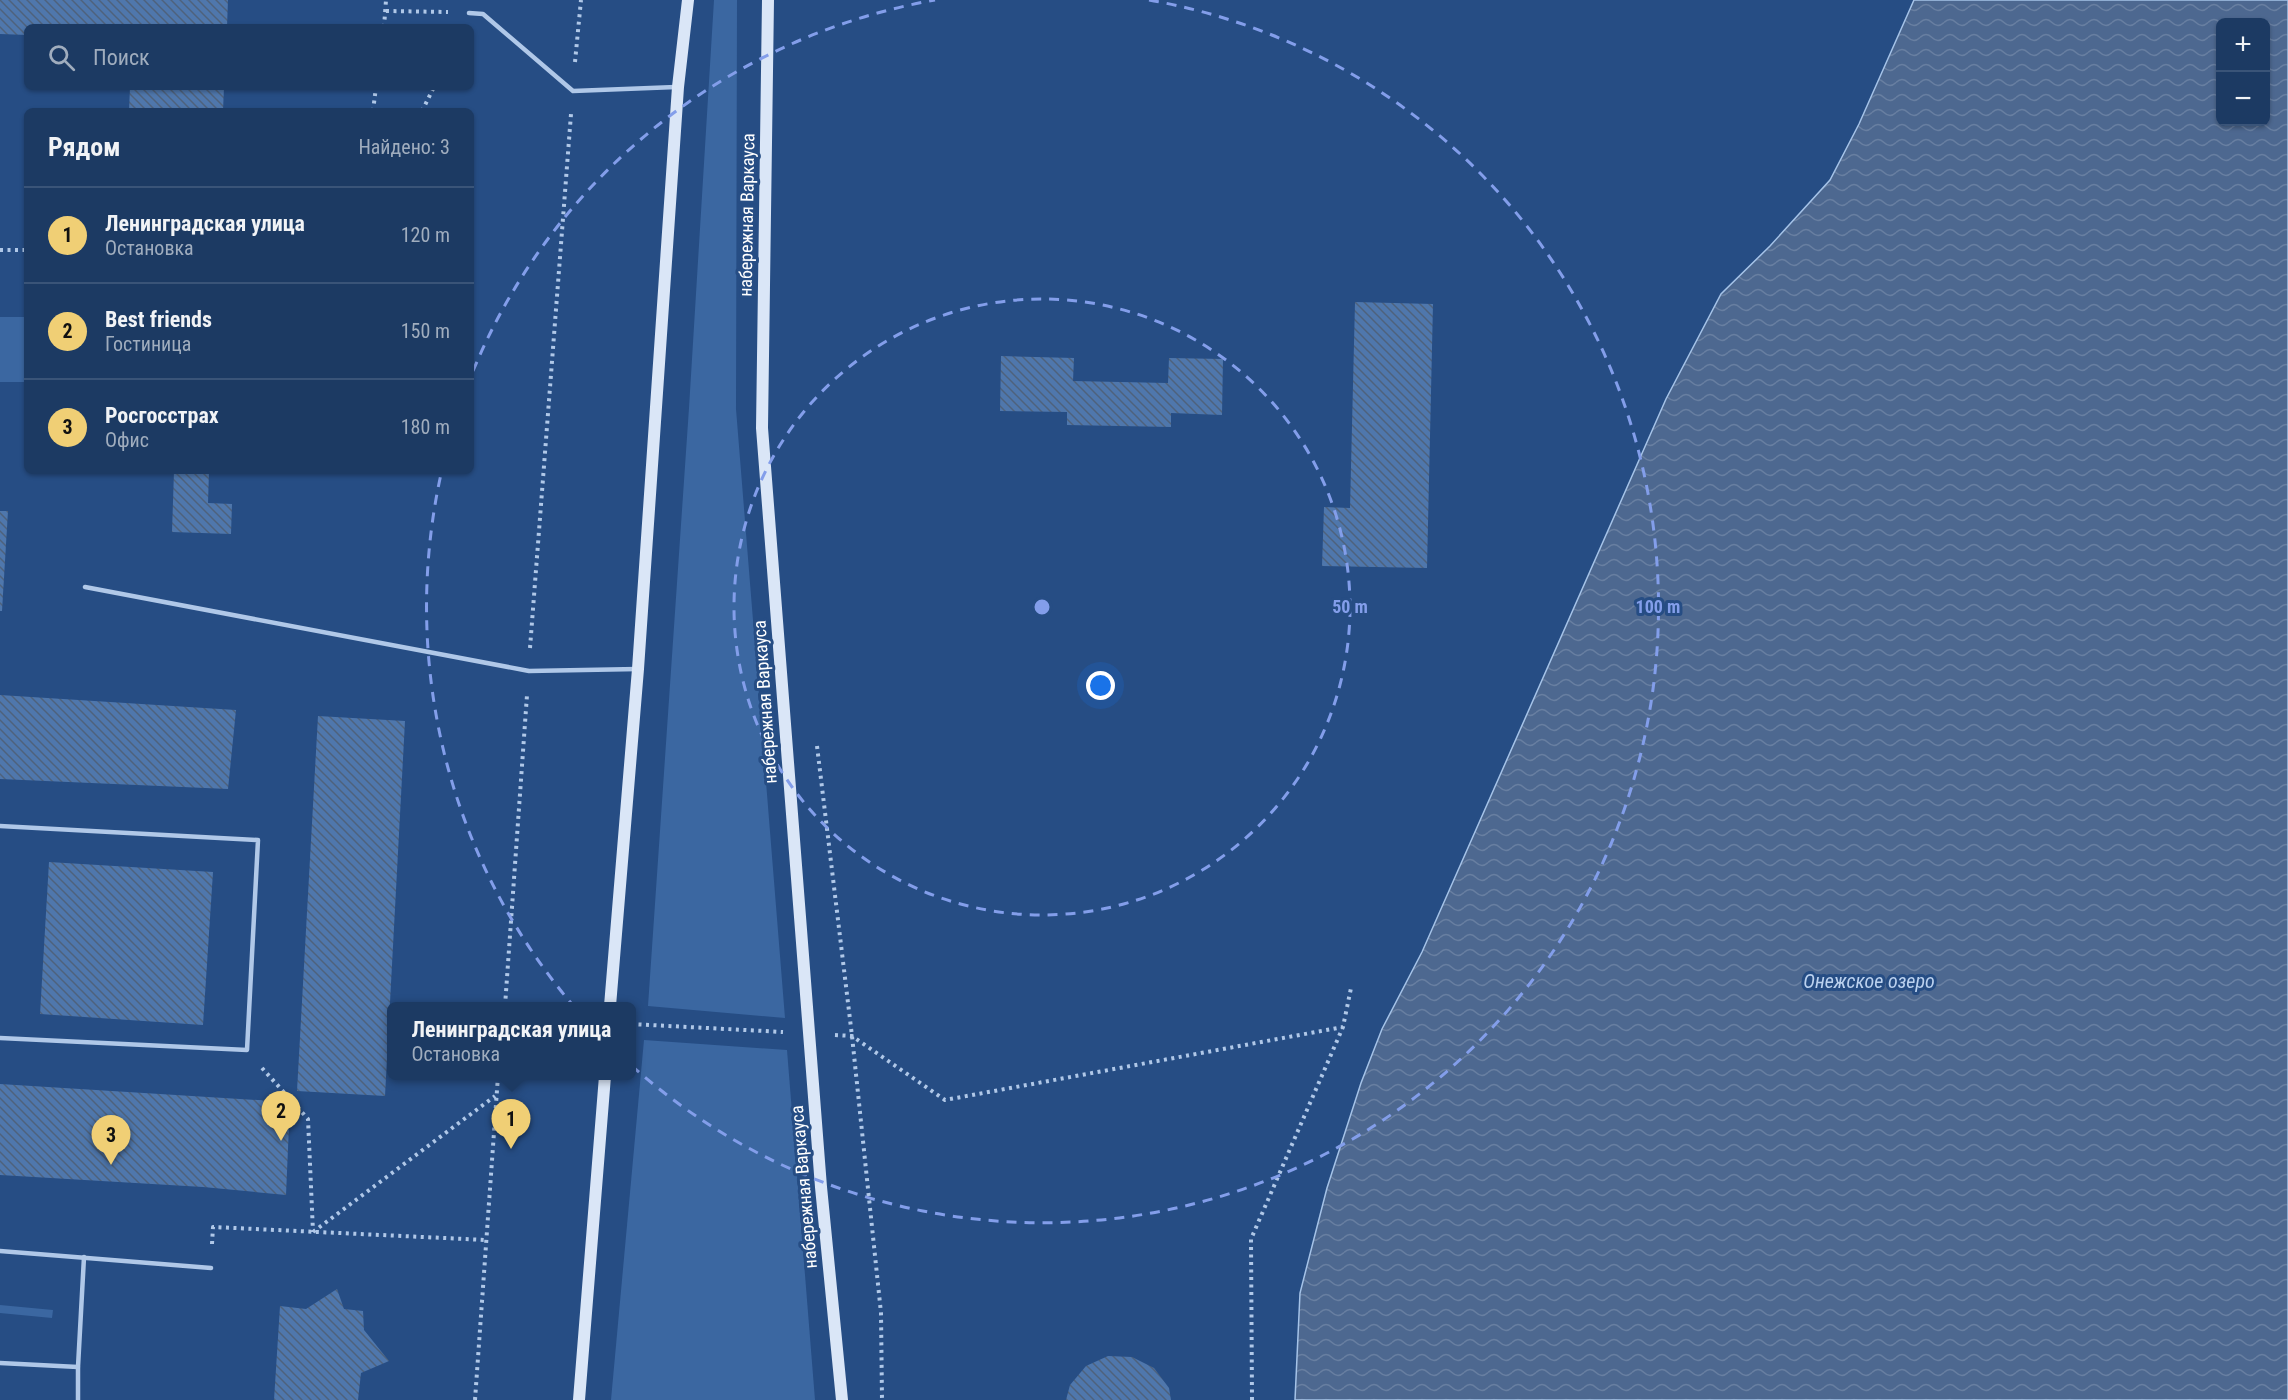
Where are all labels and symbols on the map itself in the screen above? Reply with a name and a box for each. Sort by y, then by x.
street label: набережная Варкауса [735,133,758,297]
text: 50 m [1332,596,1368,617]
text: 100 m [1636,596,1680,617]
centre of rings [1032,597,1052,617]
street label: набережная Варкауса [748,620,781,784]
your location [1086,671,1115,700]
water label: Онежское озеро [1803,969,1935,993]
pin: 2 [262,1092,300,1141]
pin: 1 [492,1100,530,1149]
street label: набережная Варкауса [786,1105,821,1269]
pin: 3 [92,1116,130,1165]

